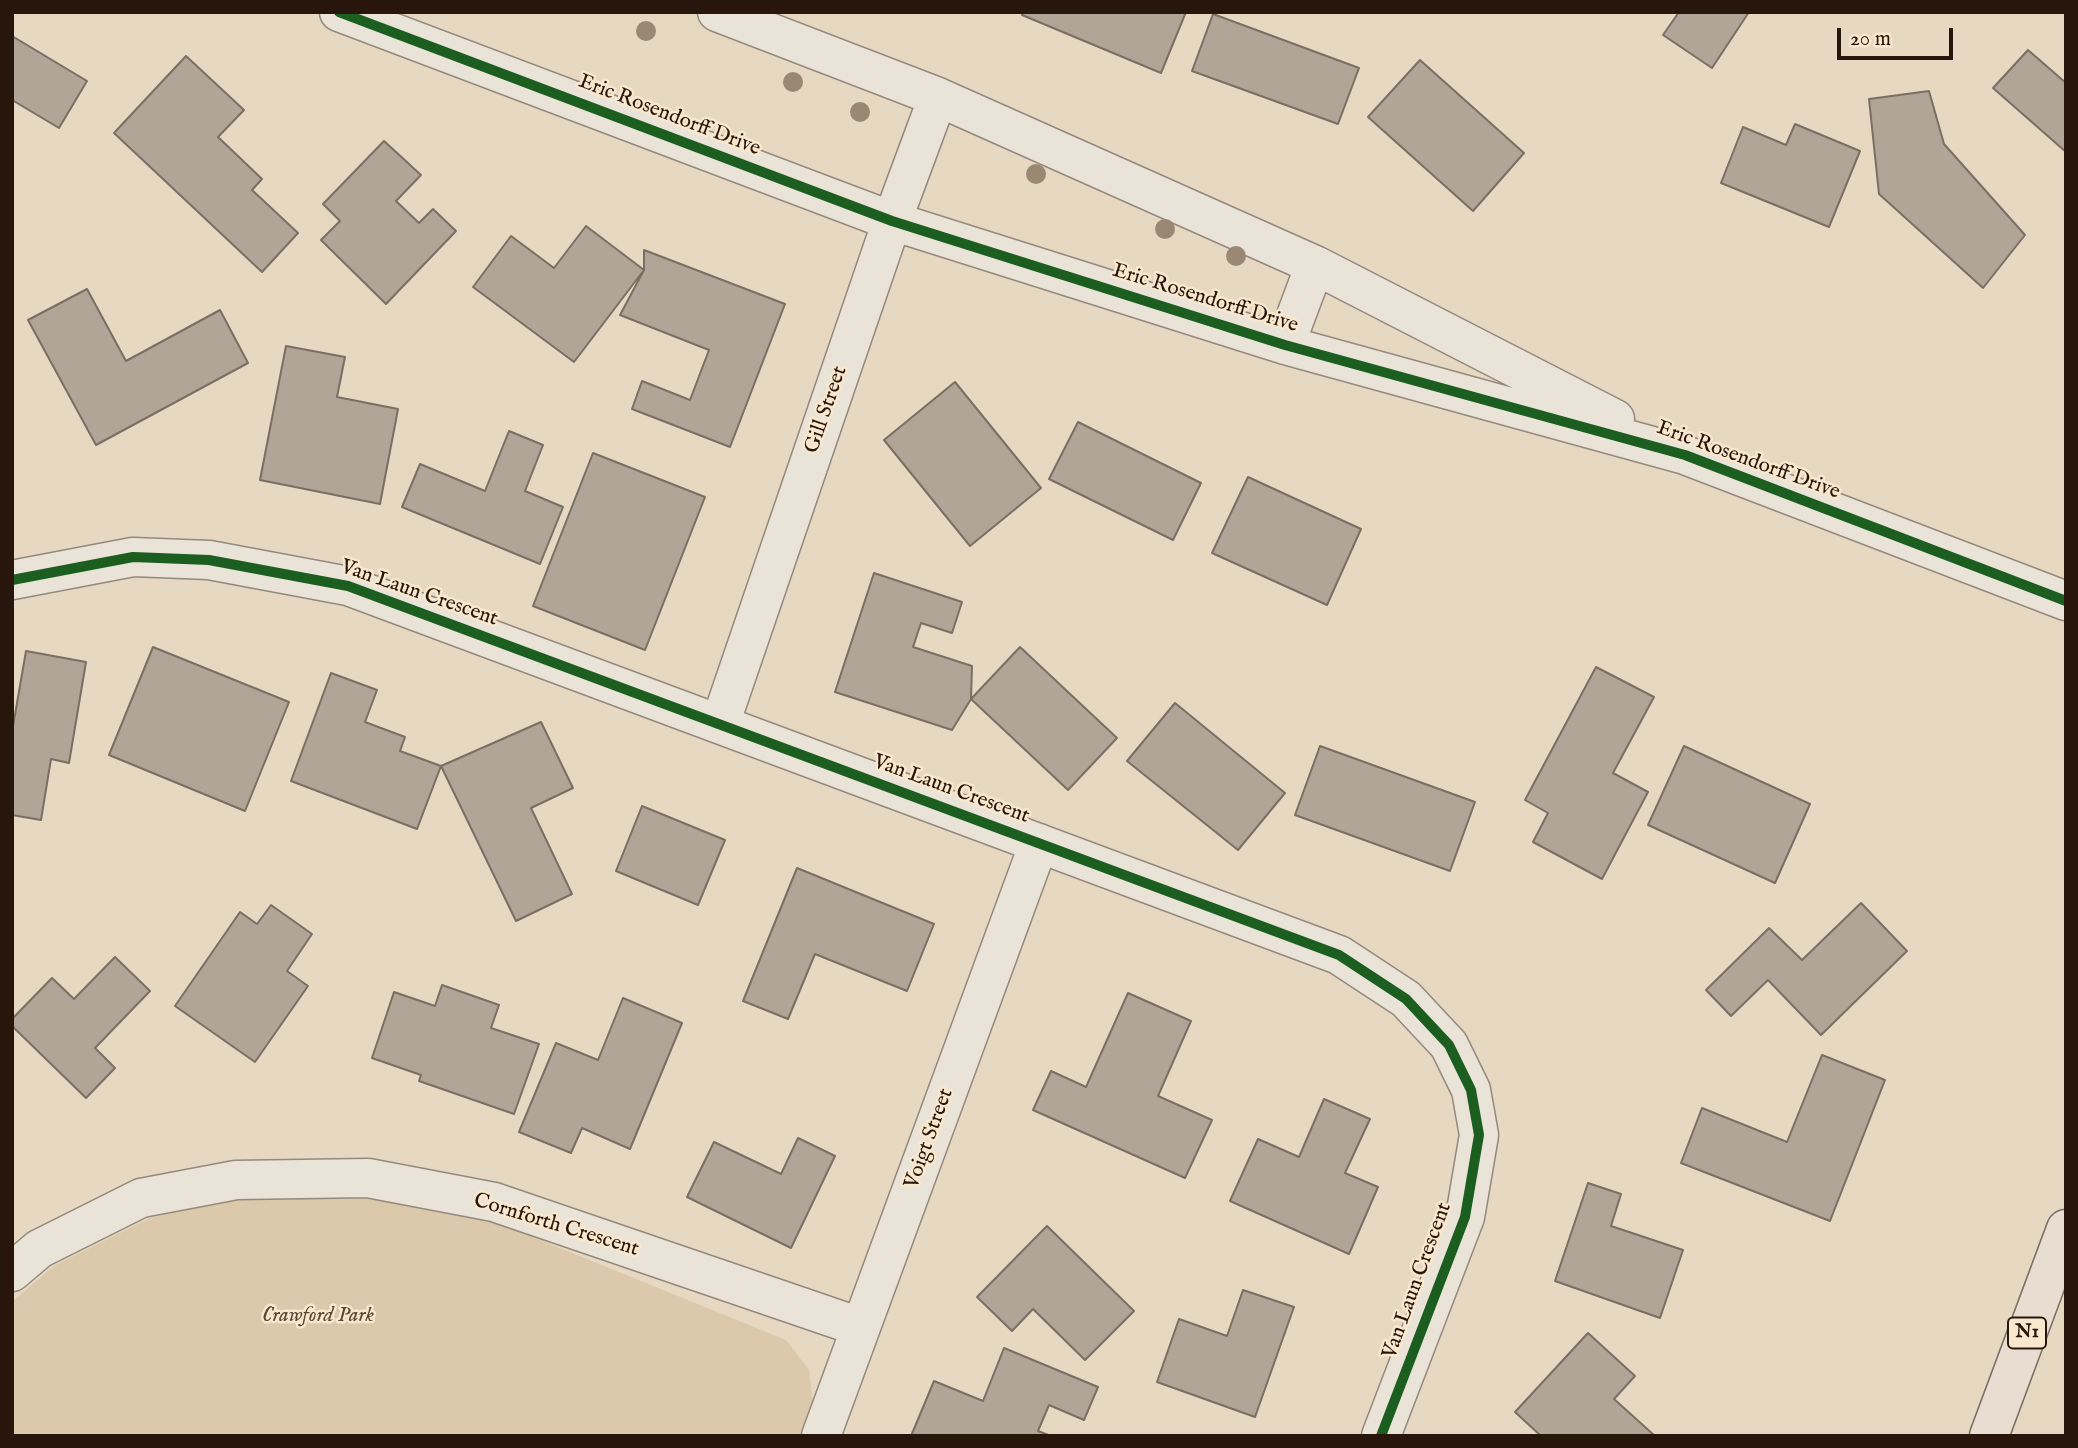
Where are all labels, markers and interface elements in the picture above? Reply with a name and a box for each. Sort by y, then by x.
scale bar [1840,14,1955,58]
text: 20 m [1850,26,1891,53]
street label: Eric Rosendorff Drive [574,70,764,162]
street label: Eric Rosendorff Drive [1109,259,1301,339]
street label: Gill Street [800,363,854,457]
street label: Eric Rosendorff Drive [1653,416,1843,506]
street label: Van Laun Crescent [337,555,501,633]
street label: Van Laun Crescent [869,750,1033,830]
street label: Voigt Street [900,1085,960,1193]
street label: Cornforth Crescent [470,1189,642,1263]
street label: Van Laun Crescent [1378,1199,1458,1363]
park label: Crawford Park [262,1304,374,1330]
road number: N1 [2008,1317,2046,1348]

